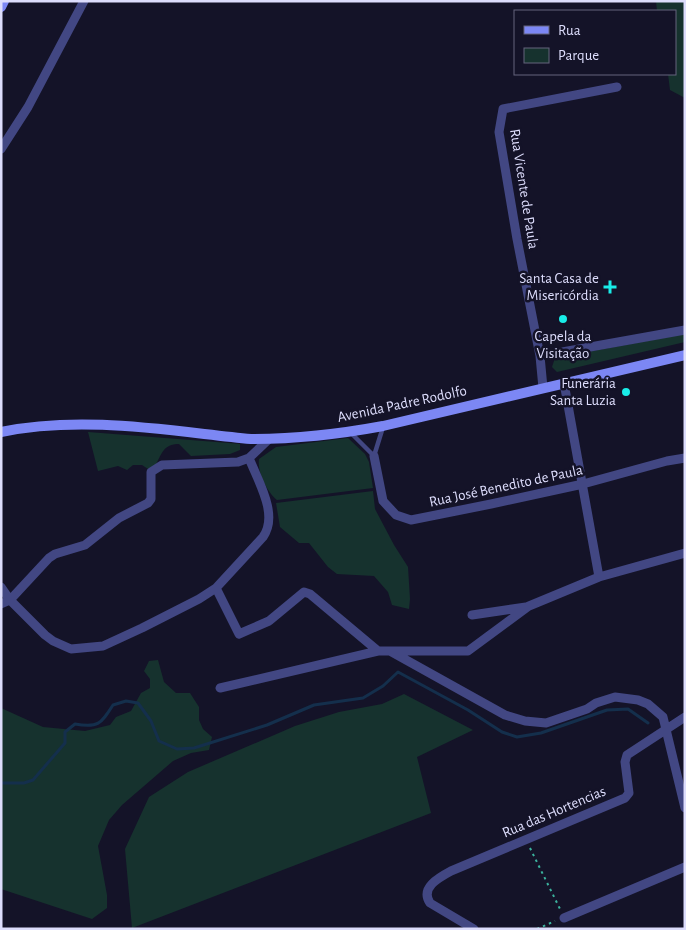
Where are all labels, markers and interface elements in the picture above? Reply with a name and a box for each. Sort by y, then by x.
legend [514,10,676,75]
text: Rua [558,23,581,38]
text: Parque [558,48,599,63]
street label: Rua Vicente de Paula [507,128,541,250]
place label: Santa Casa de Misericórdia [519,271,599,303]
marker: Santa Casa de Misericórdia [603,280,617,294]
marker: Capela da Visitação [557,313,569,325]
place label: Capela da Visitação [534,329,592,361]
place label: Funerária Santa Luzia [550,376,616,408]
street label: Avenida Padre Rodolfo [336,383,468,425]
marker: Funerária Santa Luzia [620,386,632,398]
street label: Rua José Benedito de Paula [428,462,584,510]
street label: Rua das Hortencias [500,783,608,841]

